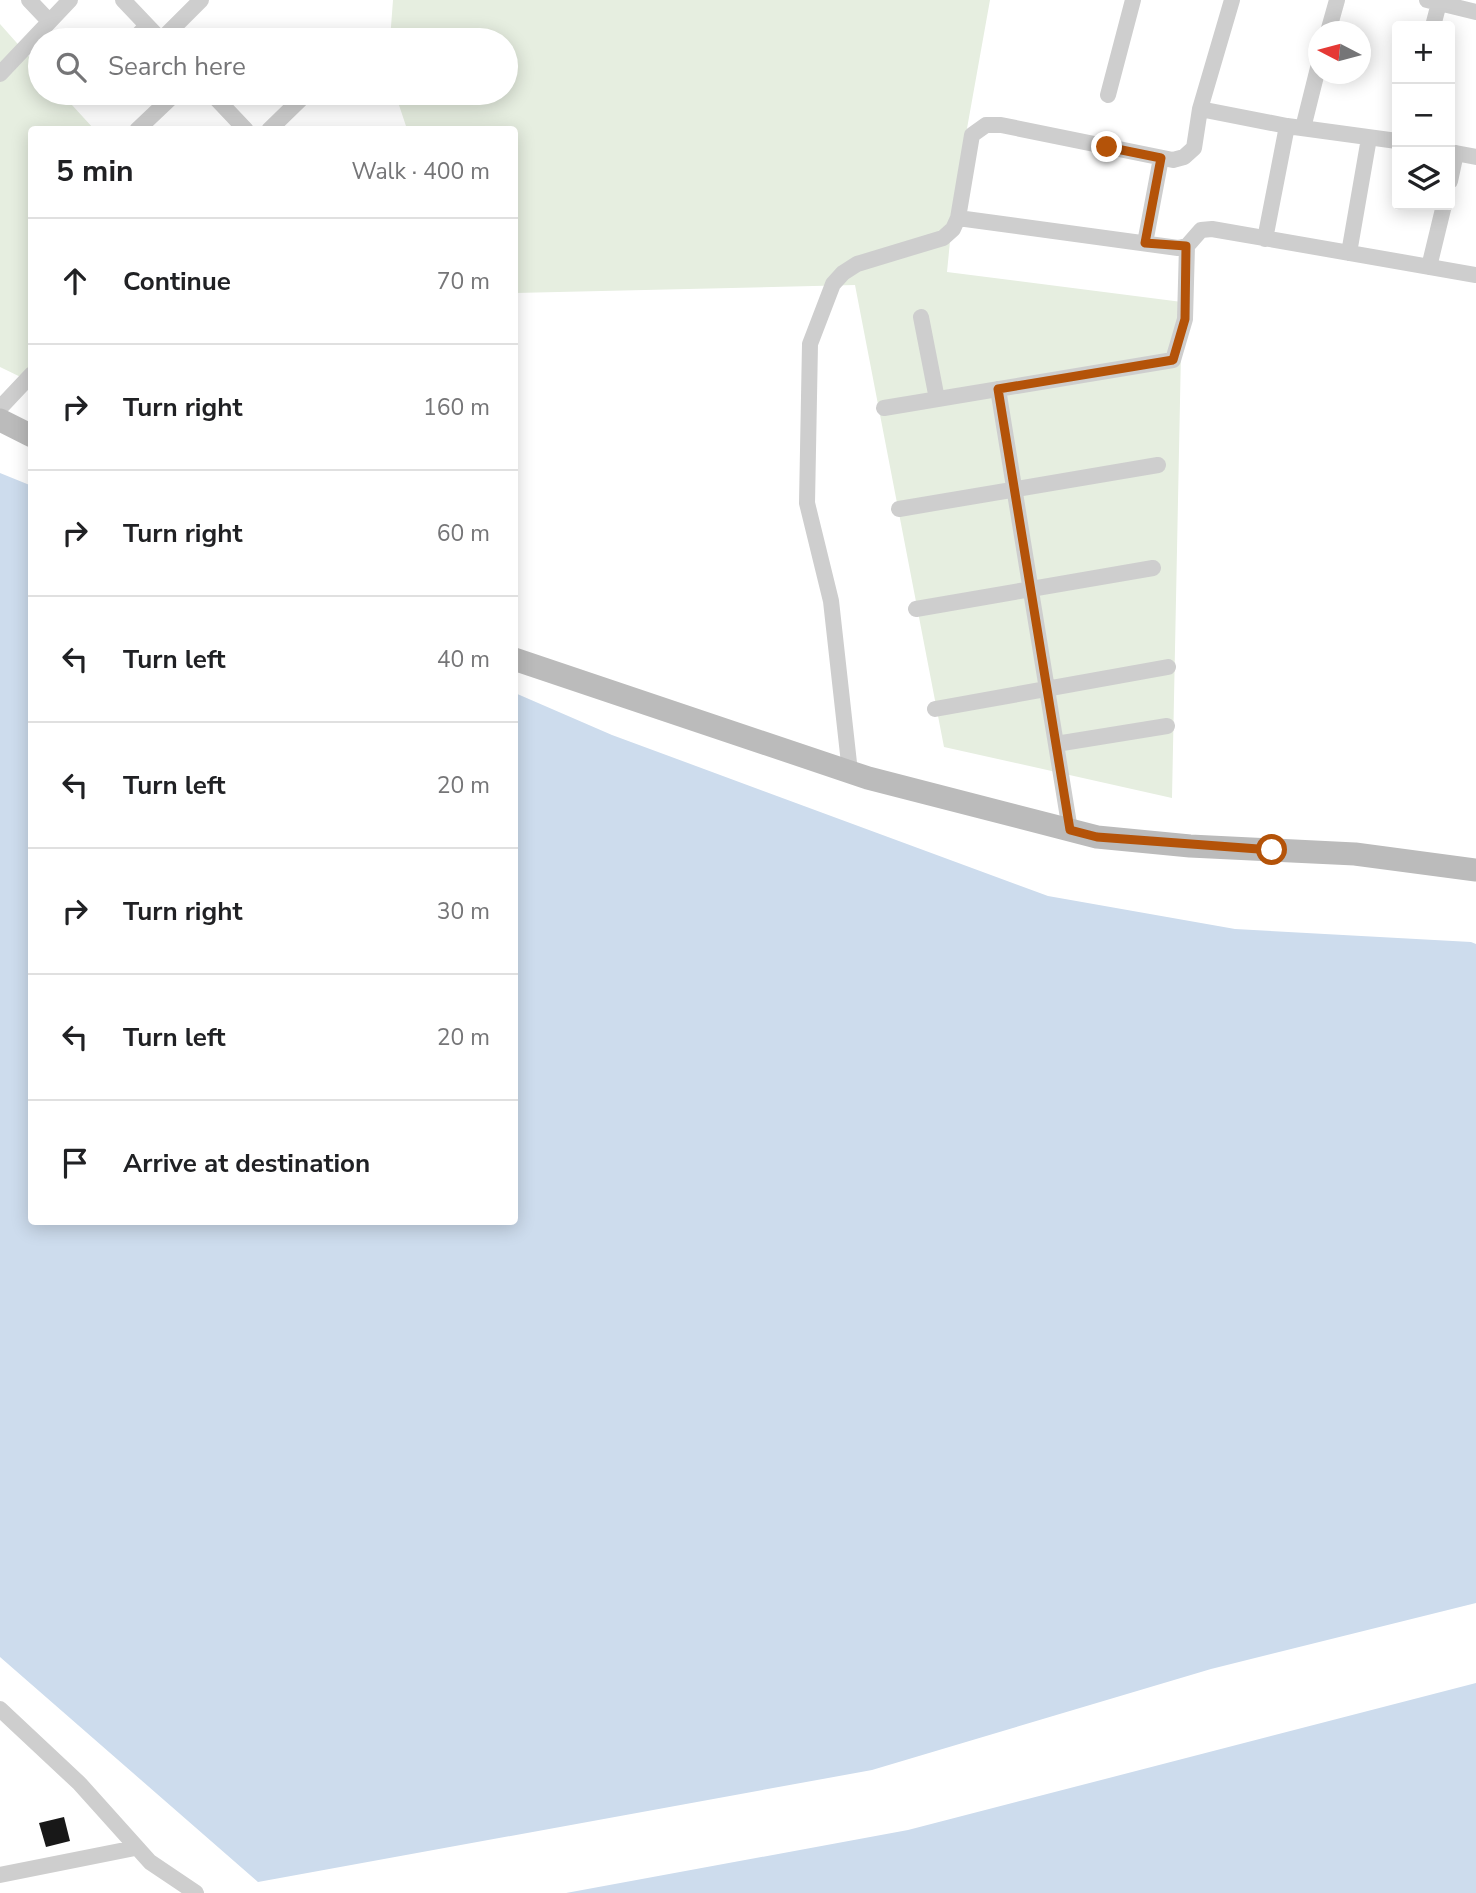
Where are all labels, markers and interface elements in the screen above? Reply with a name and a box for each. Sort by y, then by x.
north arrow [1308,21,1371,84]
map controls [1392,21,1455,210]
button: + [1392,21,1455,84]
search box [28,28,518,105]
icon: search [52,48,90,86]
text: Search here [108,49,246,84]
button: − [1392,84,1455,147]
route end [1091,131,1122,162]
button: layers [1392,147,1455,210]
text: 5 min [56,151,134,192]
text: Walk · 400 m [351,156,490,187]
icon: ahead [56,262,94,300]
text: Continue [123,264,231,299]
text: 70 m [437,266,490,297]
icon: right [56,388,94,426]
text: Turn right [123,390,242,425]
text: 160 m [423,392,490,423]
icon: right [56,514,94,552]
text: Turn right [123,516,242,551]
text: 60 m [437,518,490,549]
icon: left [56,640,94,678]
text: Turn left [123,642,226,677]
text: 40 m [437,644,490,675]
icon: left [56,766,94,804]
text: Turn left [123,768,226,803]
text: 20 m [437,770,490,801]
route start [1256,834,1287,865]
icon: right [56,892,94,930]
text: Turn right [123,894,242,929]
text: 30 m [437,896,490,927]
icon: left [56,1018,94,1056]
text: Turn left [123,1020,226,1055]
text: 20 m [437,1022,490,1053]
icon: arrive [56,1144,94,1182]
text: Arrive at destination [123,1146,370,1181]

